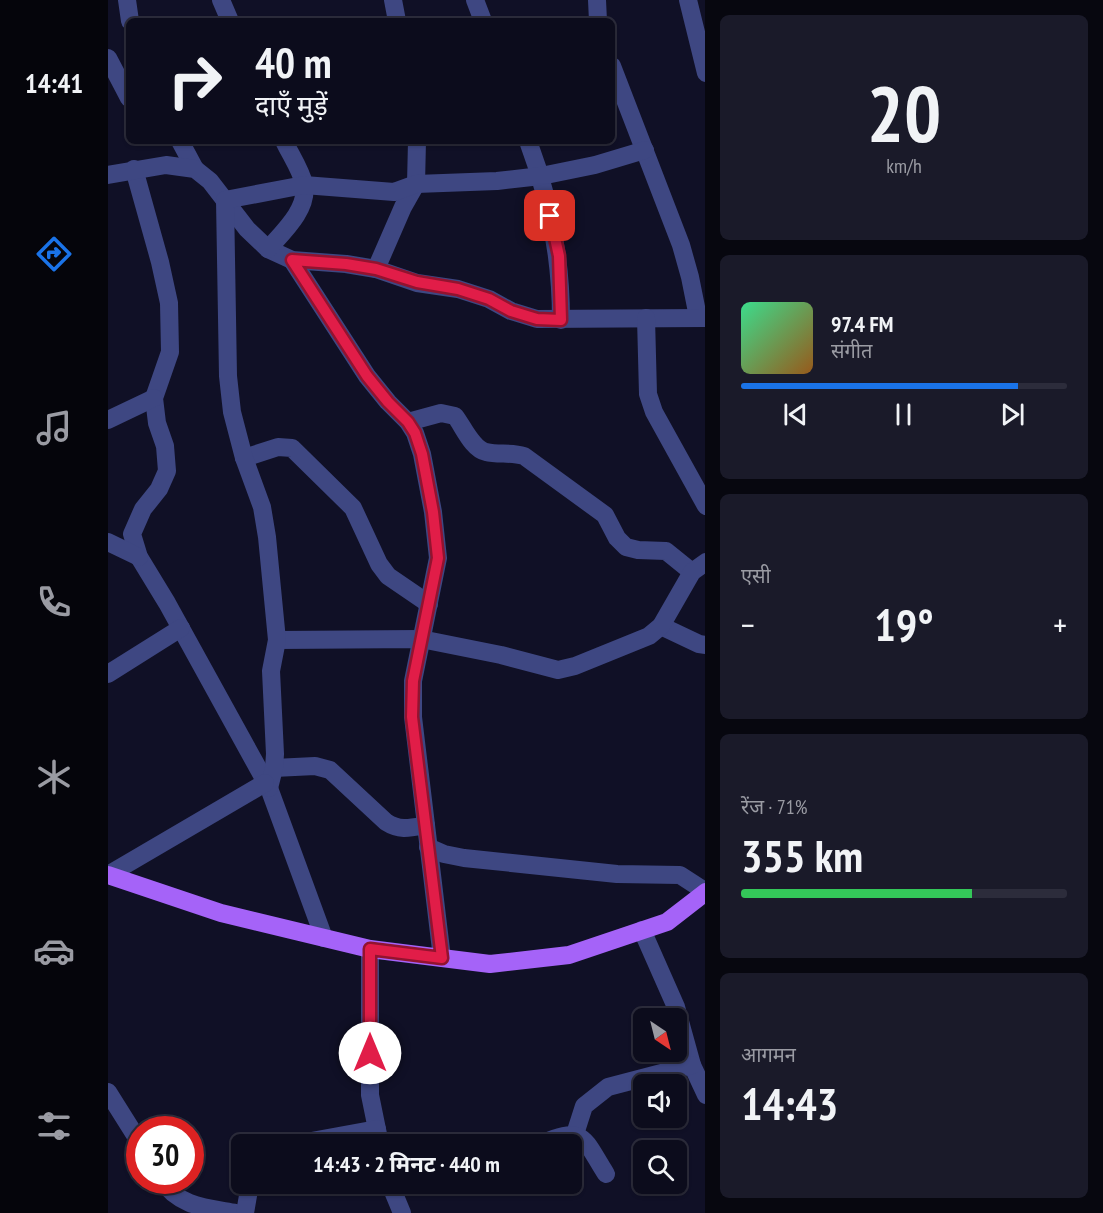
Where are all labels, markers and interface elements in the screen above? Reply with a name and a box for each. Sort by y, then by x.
text: 40 m [255,35,332,90]
icon: right [156,42,234,120]
text: 20 [867,63,941,164]
text: 14:41 [25,66,83,100]
text: दाएँ मुड़ें [255,88,328,122]
text: km/h [886,153,922,179]
pin [524,190,575,241]
icon: arrive [533,199,566,232]
icon: directions [33,233,75,275]
text: 97.4 FM [831,310,893,338]
text: संगीत [831,338,872,364]
icon: previous [779,398,812,431]
icon: pause [887,398,920,431]
icon: next [996,398,1029,431]
icon: music [33,407,75,449]
text: एसी [741,563,771,589]
icon: phone [33,581,75,623]
text: 19° [874,595,934,653]
text: − [741,603,755,646]
text: + [1053,603,1067,646]
icon: climate [33,756,75,798]
text: रेंज · 71% [741,794,808,820]
text: 355 km [741,826,863,884]
icon: car [33,930,75,972]
north arrow [633,1008,687,1062]
map controls [633,1008,687,1194]
position arrow [338,1021,402,1085]
text: आगमन [741,1042,796,1068]
button: sound [633,1074,687,1128]
text: 14:43 [741,1074,838,1132]
icon: filters [33,1105,75,1147]
speed limit sign: 30 [126,1116,204,1194]
button: search [633,1140,687,1194]
text: 14:43 · 2 मिनट · 440 m [313,1150,500,1178]

